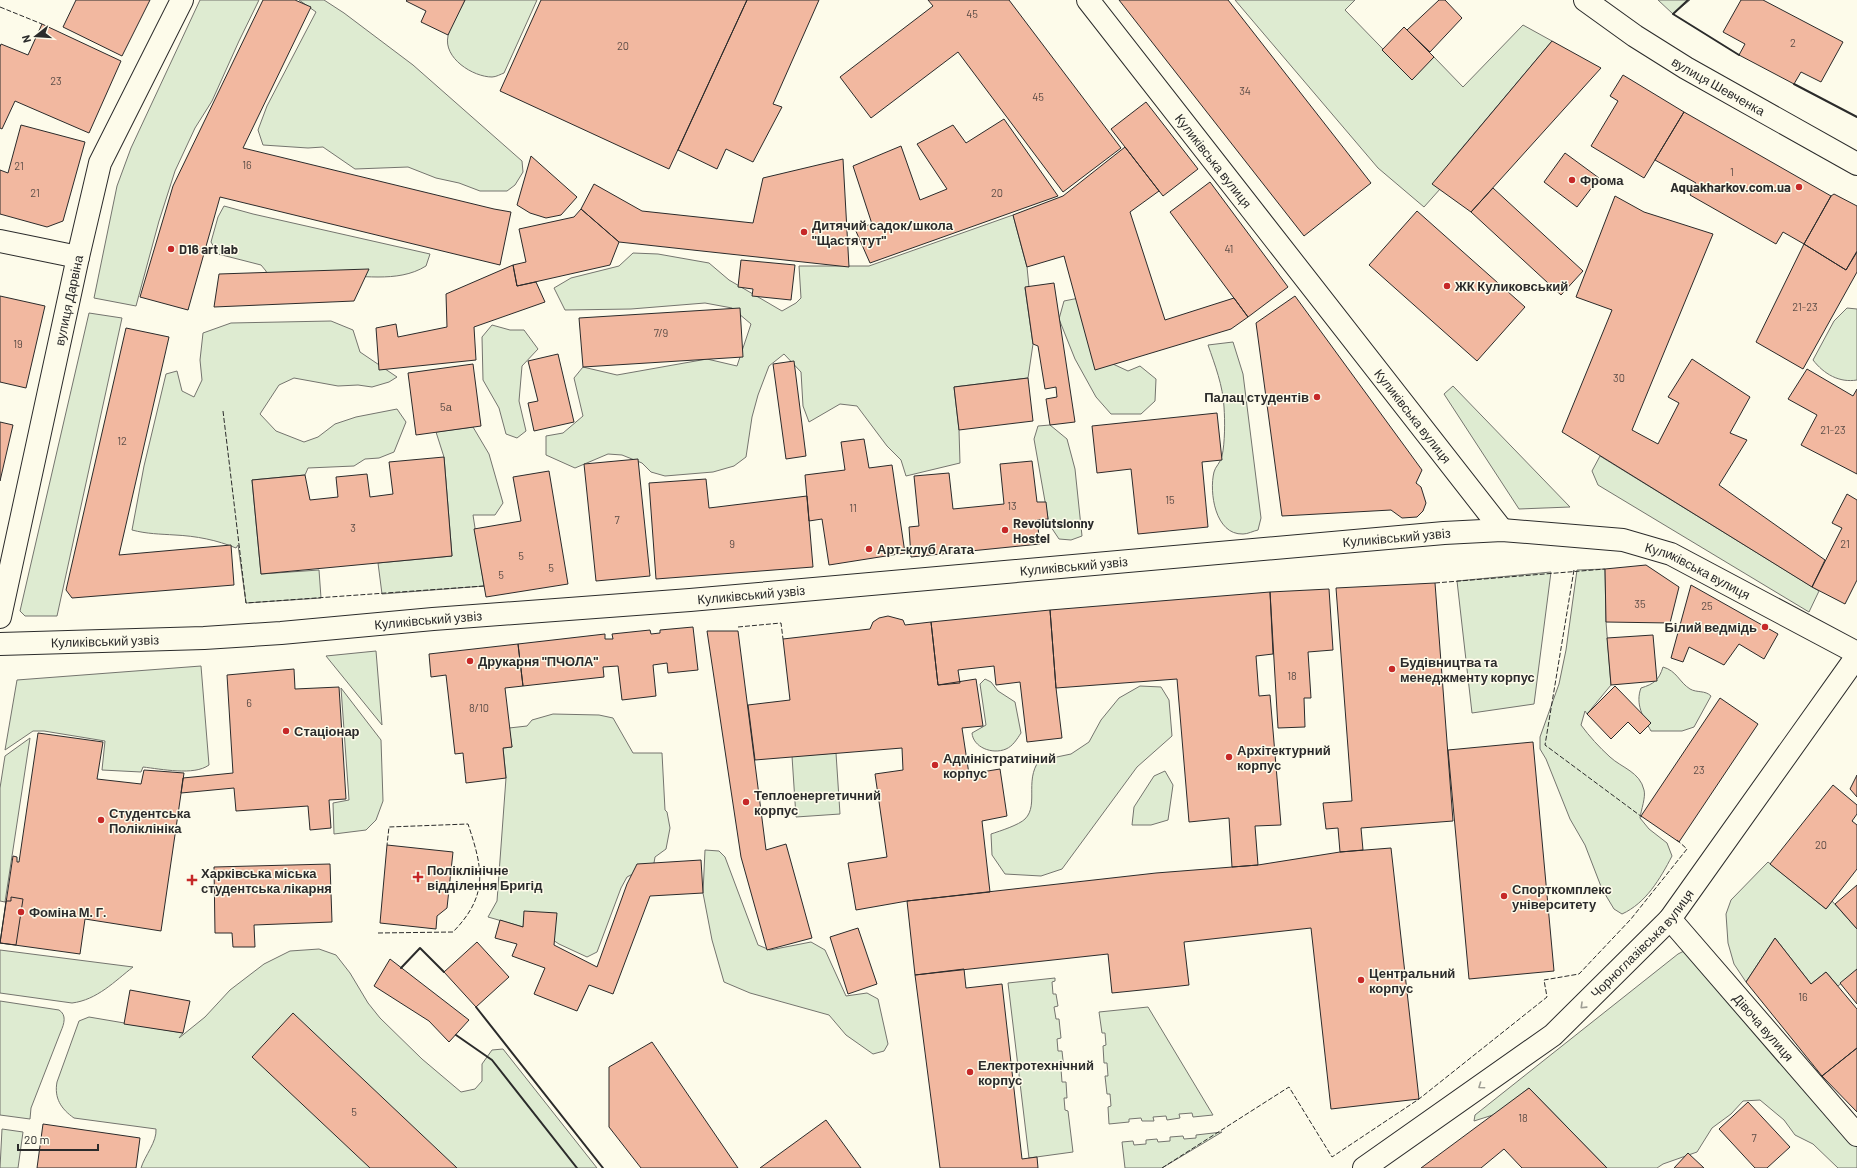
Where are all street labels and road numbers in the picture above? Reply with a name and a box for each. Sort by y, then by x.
street label: вулиця Шевченка [1669,53,1769,119]
street label: Куликівська вулиця [1172,110,1255,211]
street label: вулиця Дарвіна [51,253,86,347]
street label: Куликівська вулиця [1371,366,1455,466]
street label: Куликівський узвіз [1342,525,1451,550]
street label: Куликівська вулиця [1643,539,1753,603]
street label: Куликівський узвіз [1019,553,1129,579]
street label: Куликівський узвіз [696,582,806,607]
street label: Куликівський узвіз [373,607,483,632]
street label: Куликівський узвіз [51,631,159,651]
street label: Чорноглазівська вулиця [1587,886,1697,1001]
street label: Дівоча вулиця [1730,990,1797,1064]

